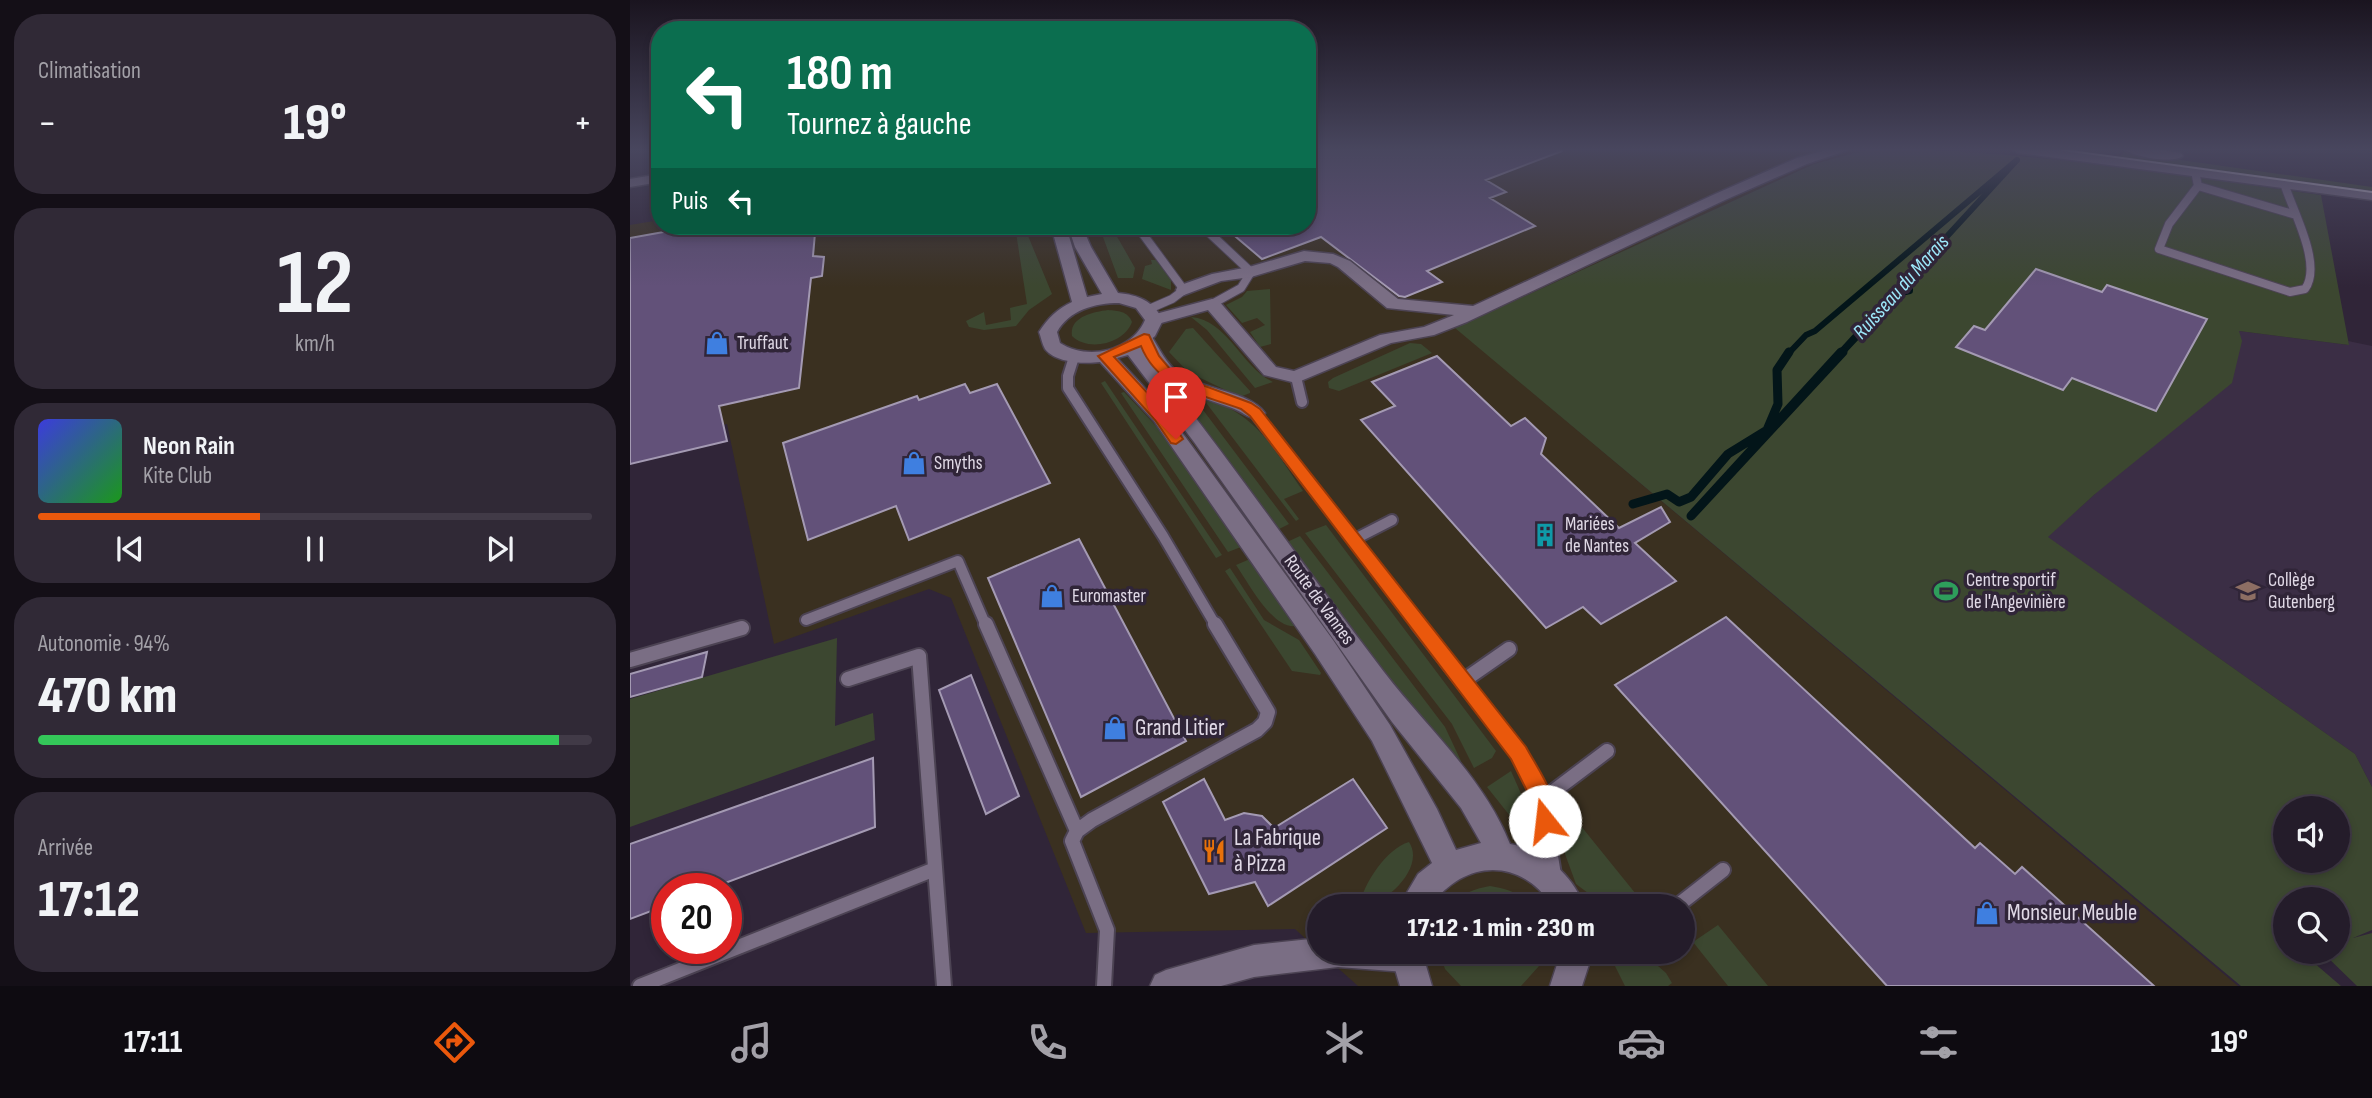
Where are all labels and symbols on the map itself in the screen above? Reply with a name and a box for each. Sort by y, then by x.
water label: Ruisseau du Marais [1848,229,1955,344]
shop icon: Truffaut [703,329,731,357]
place label: Truffaut [737,332,789,355]
pin [1146,367,1206,439]
shop icon: Smyths [900,449,928,477]
place label: Smyths [934,452,983,475]
place label: Mariées de Nantes [1565,513,1629,558]
building icon: Mariées de Nantes [1531,521,1559,549]
street label: Route de Vannes [1279,551,1359,649]
place label: Centre sportif de l'Angevinière [1966,569,2066,614]
place label: Collège Gutenberg [2268,569,2335,614]
sports icon: Centre sportif de l'Angevinière [1932,577,1960,605]
school or university icon: Collège Gutenberg [2234,577,2262,605]
shop icon: Euromaster [1038,582,1066,610]
place label: Euromaster [1072,585,1146,608]
shop icon: Grand Litier [1101,714,1129,742]
place label: Grand Litier [1135,714,1225,742]
position arrow [1508,784,1582,858]
place label: La Fabrique à Pizza [1234,824,1321,878]
restaurant icon: La Fabrique à Pizza [1200,837,1228,865]
speed limit sign: 20 [651,873,742,964]
shop icon: Monsieur Meuble [1973,899,2001,927]
place label: Monsieur Meuble [2007,899,2137,927]

